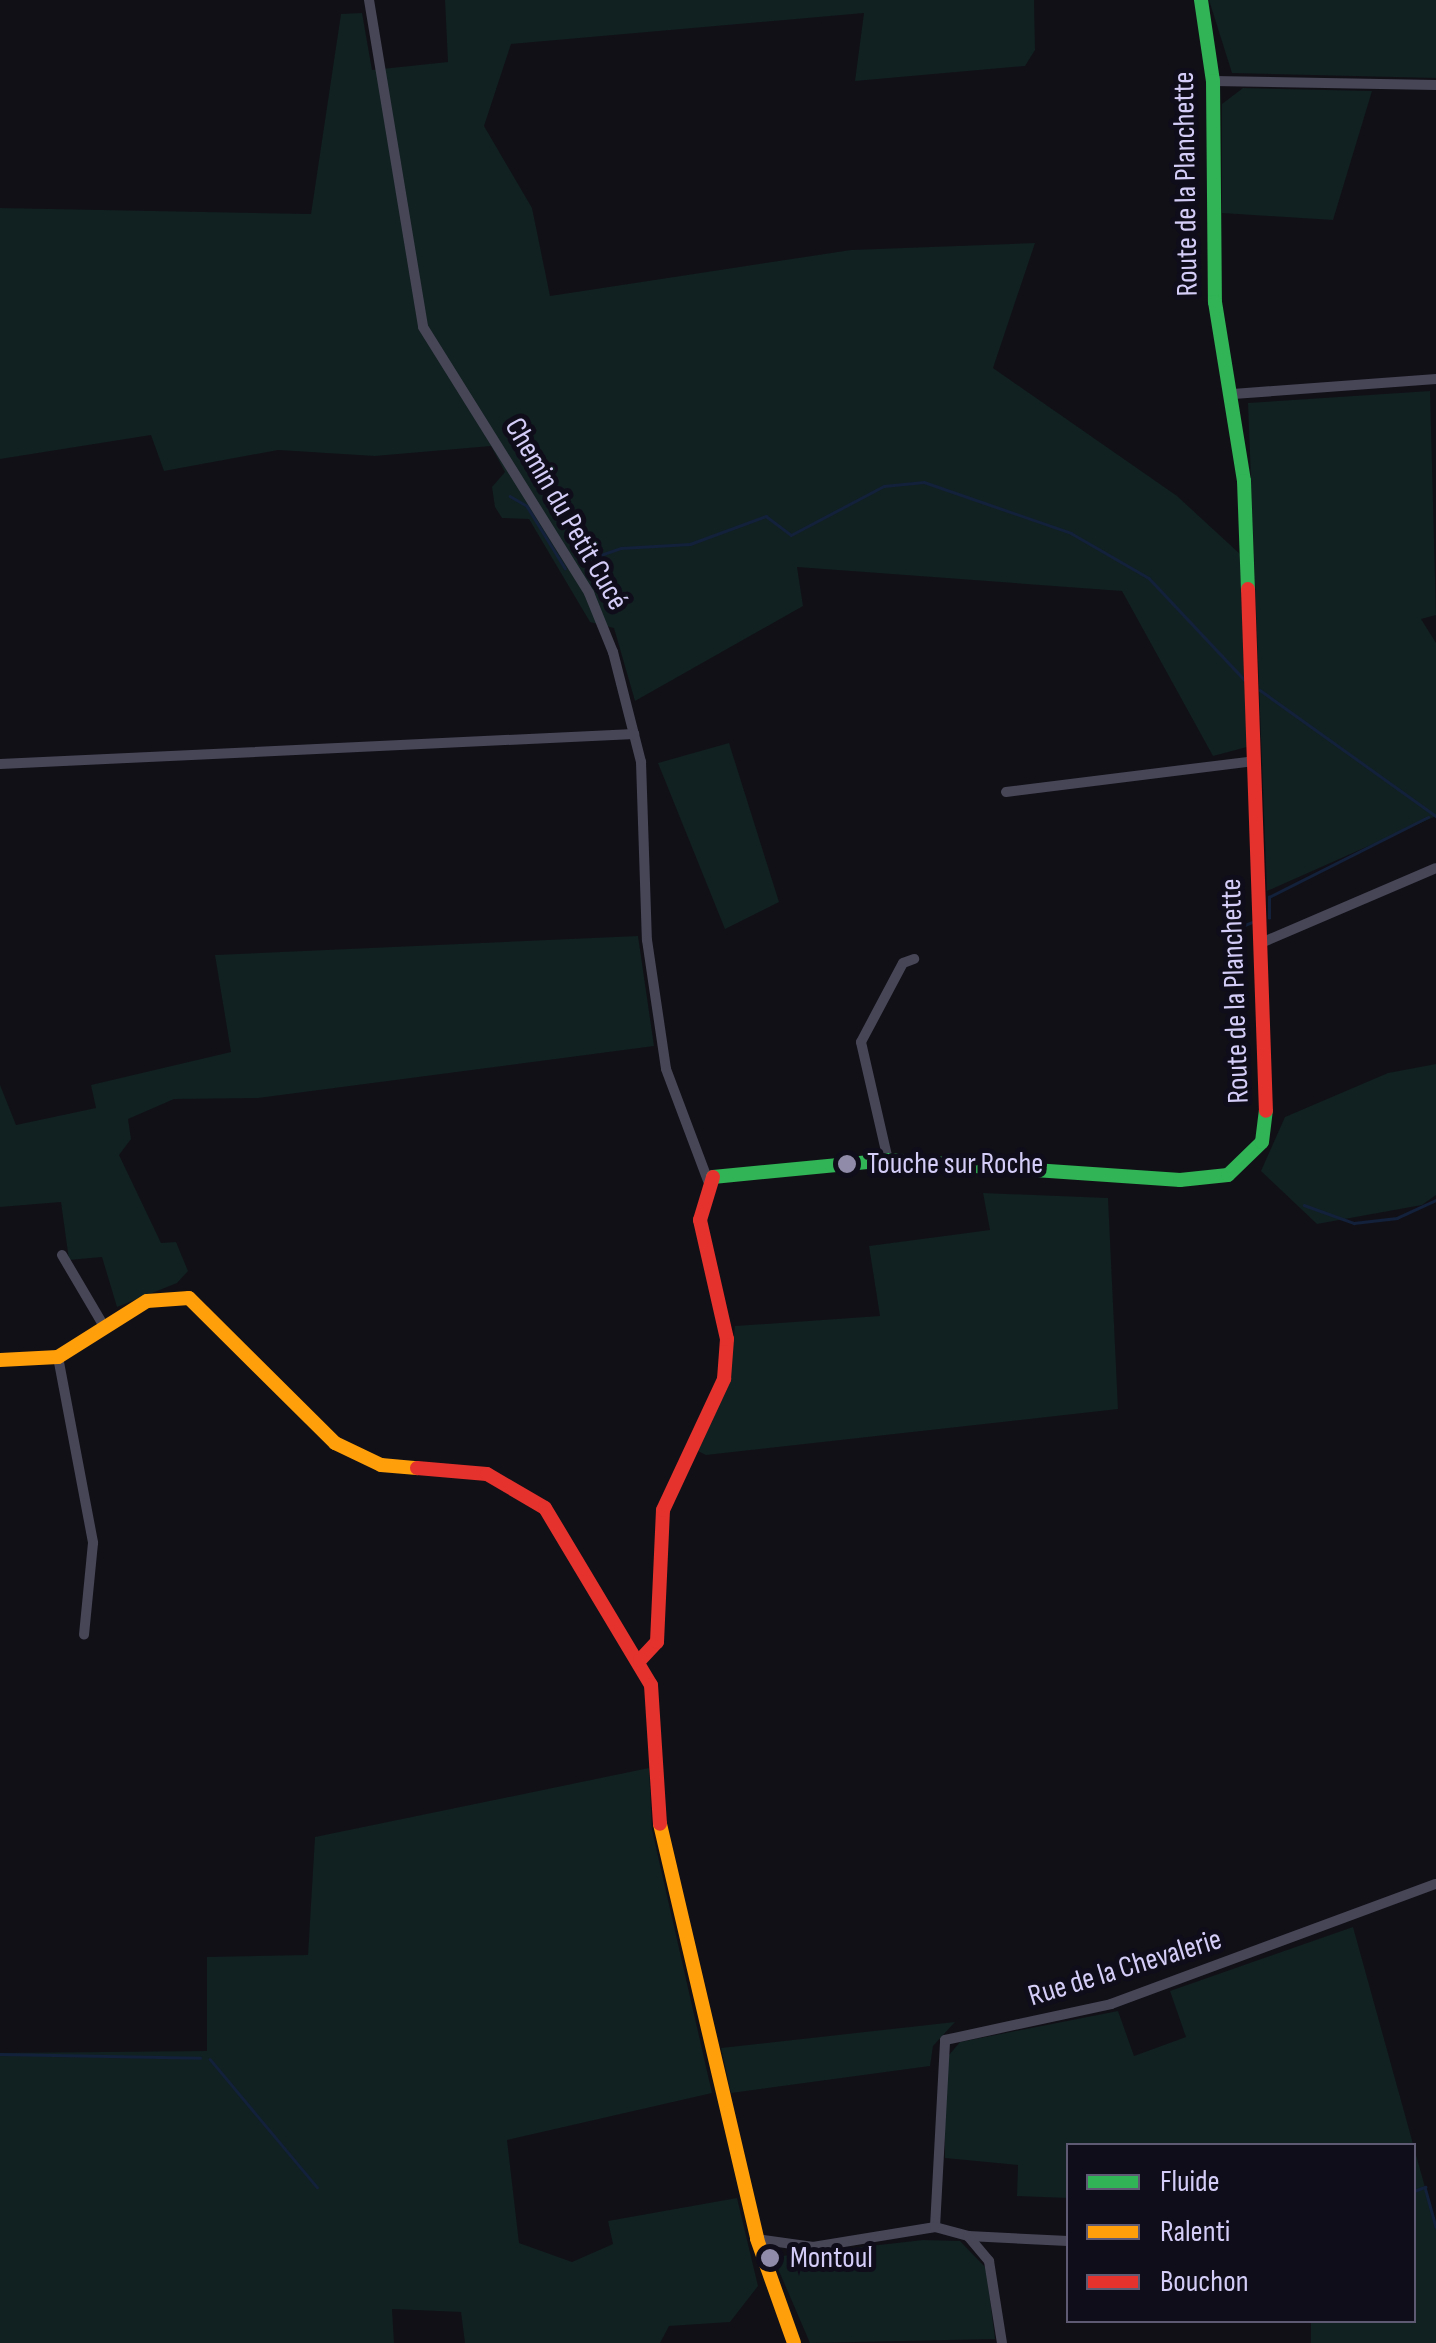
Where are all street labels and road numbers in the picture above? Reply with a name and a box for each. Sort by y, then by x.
street label: Route de la Planchette [1166,71,1206,297]
street label: Chemin du Petit Cucé [496,412,636,616]
street label: Route de la Planchette [1213,878,1257,1104]
street label: Rue de la Chevalerie [1024,1922,1226,2014]

